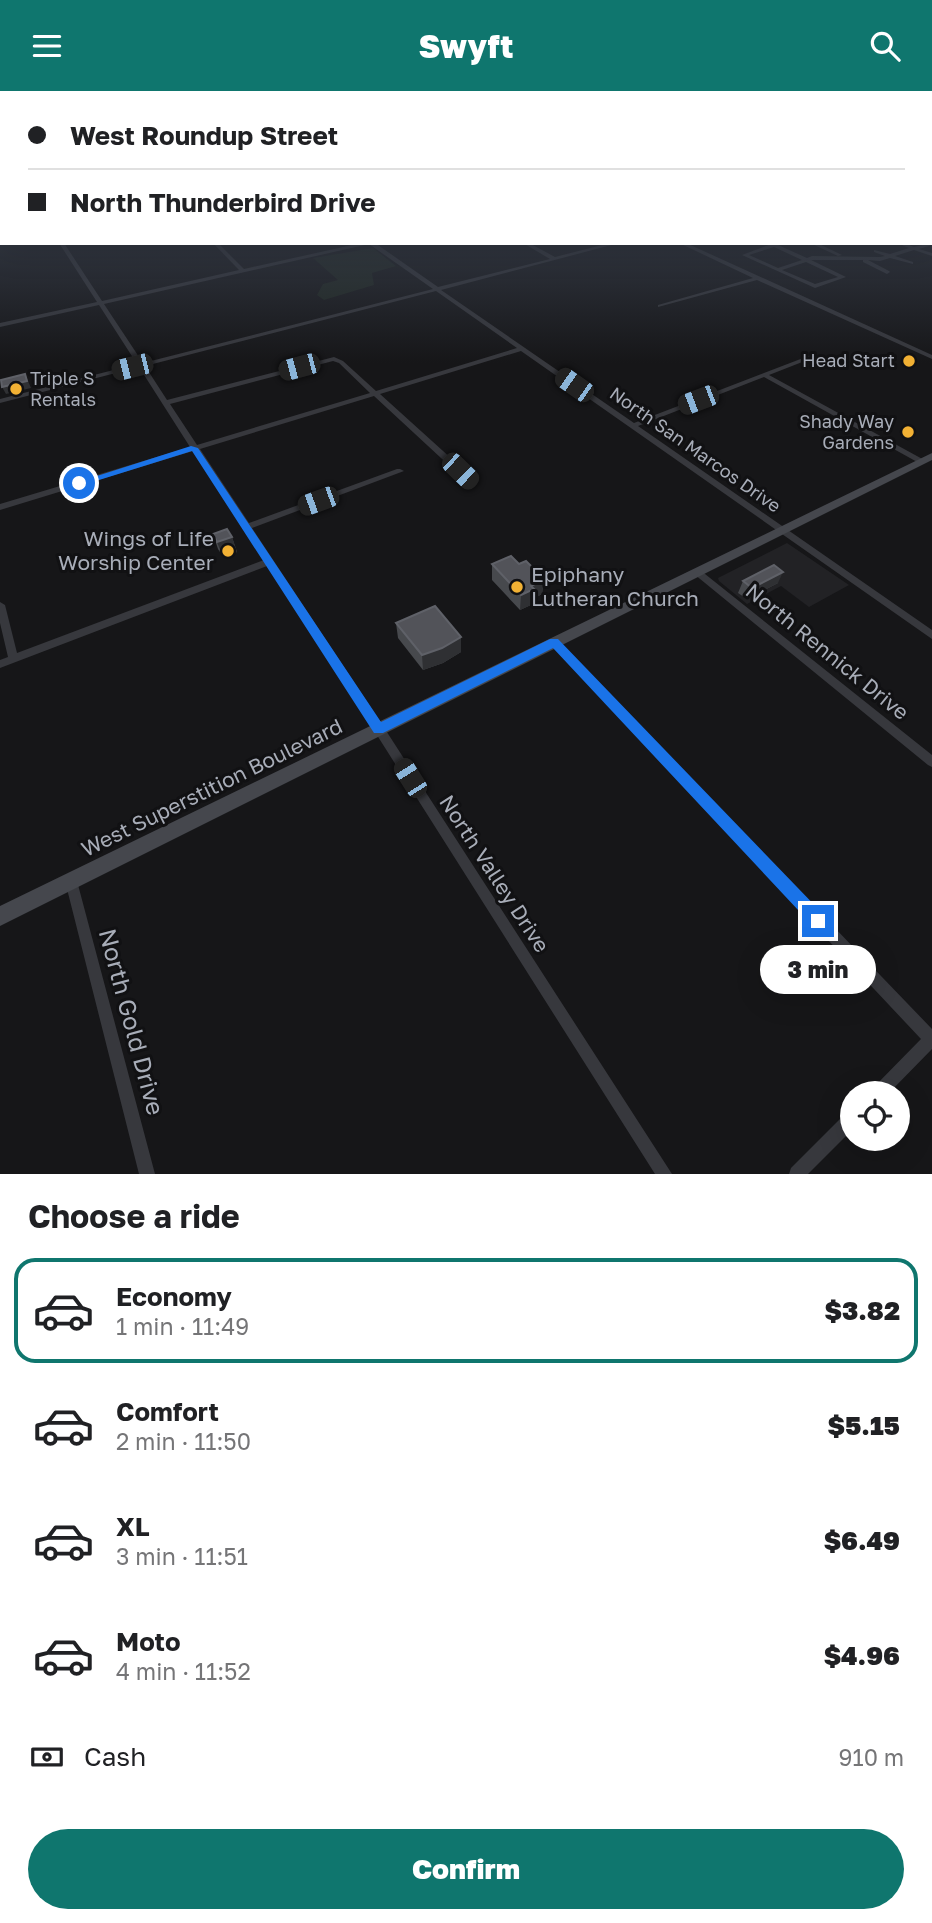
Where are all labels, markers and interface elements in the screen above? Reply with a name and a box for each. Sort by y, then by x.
icon: menu [28,27,66,65]
text: Swyft [419,27,513,65]
icon: search [866,27,904,65]
text: West Roundup Street [70,120,338,151]
text: North Thunderbird Drive [70,187,376,218]
place label: Head Start [802,349,895,371]
car [276,351,323,383]
car [110,352,155,382]
marker: Head Start [901,353,917,369]
car [551,364,598,406]
place label: Triple S Rentals [30,367,96,410]
marker: Triple S Rentals [8,381,24,397]
street label: North San Marcos Drive [606,382,785,517]
car [675,383,722,417]
place label: Shady Way Gardens [799,410,894,453]
marker: Shady Way Gardens [900,424,916,440]
car [438,449,483,493]
route start [63,467,95,499]
car [295,484,342,518]
place label: Wings of Life Worship Center [58,525,214,575]
marker: Wings of Life Worship Center [220,543,236,559]
place label: Epiphany Lutheran Church [531,561,699,611]
street label: North Rennick Drive [741,578,914,725]
marker: Epiphany Lutheran Church [509,579,525,595]
street label: West Superstition Boulevard [77,712,346,862]
car [390,755,431,801]
street label: North Valley Drive [434,790,555,957]
route end [802,905,834,937]
street label: North Gold Drive [94,925,171,1118]
callout: 3 min [760,945,876,994]
text: 3 min [788,955,848,983]
map controls [840,1081,910,1151]
button: locate [840,1081,910,1151]
text: Choose a ride [28,1197,240,1235]
icon: car [32,1279,95,1342]
text: Economy [116,1281,232,1312]
text: $3.82 [824,1295,900,1326]
text: 1 min · 11:49 [116,1312,249,1340]
icon: car [32,1394,95,1457]
text: Comfort [116,1396,219,1427]
text: $5.15 [828,1410,900,1441]
text: 2 min · 11:50 [116,1427,251,1455]
icon: car [32,1509,95,1572]
text: XL [116,1511,150,1542]
text: $6.49 [824,1525,900,1556]
text: 3 min · 11:51 [116,1542,248,1570]
icon: car [32,1624,95,1687]
text: Moto [116,1626,181,1657]
text: $4.96 [824,1640,900,1671]
text: 4 min · 11:52 [116,1657,251,1685]
icon: cash [28,1738,66,1776]
text: Cash [84,1741,146,1772]
text: 910 m [839,1743,904,1771]
button: Confirm [28,1829,904,1909]

